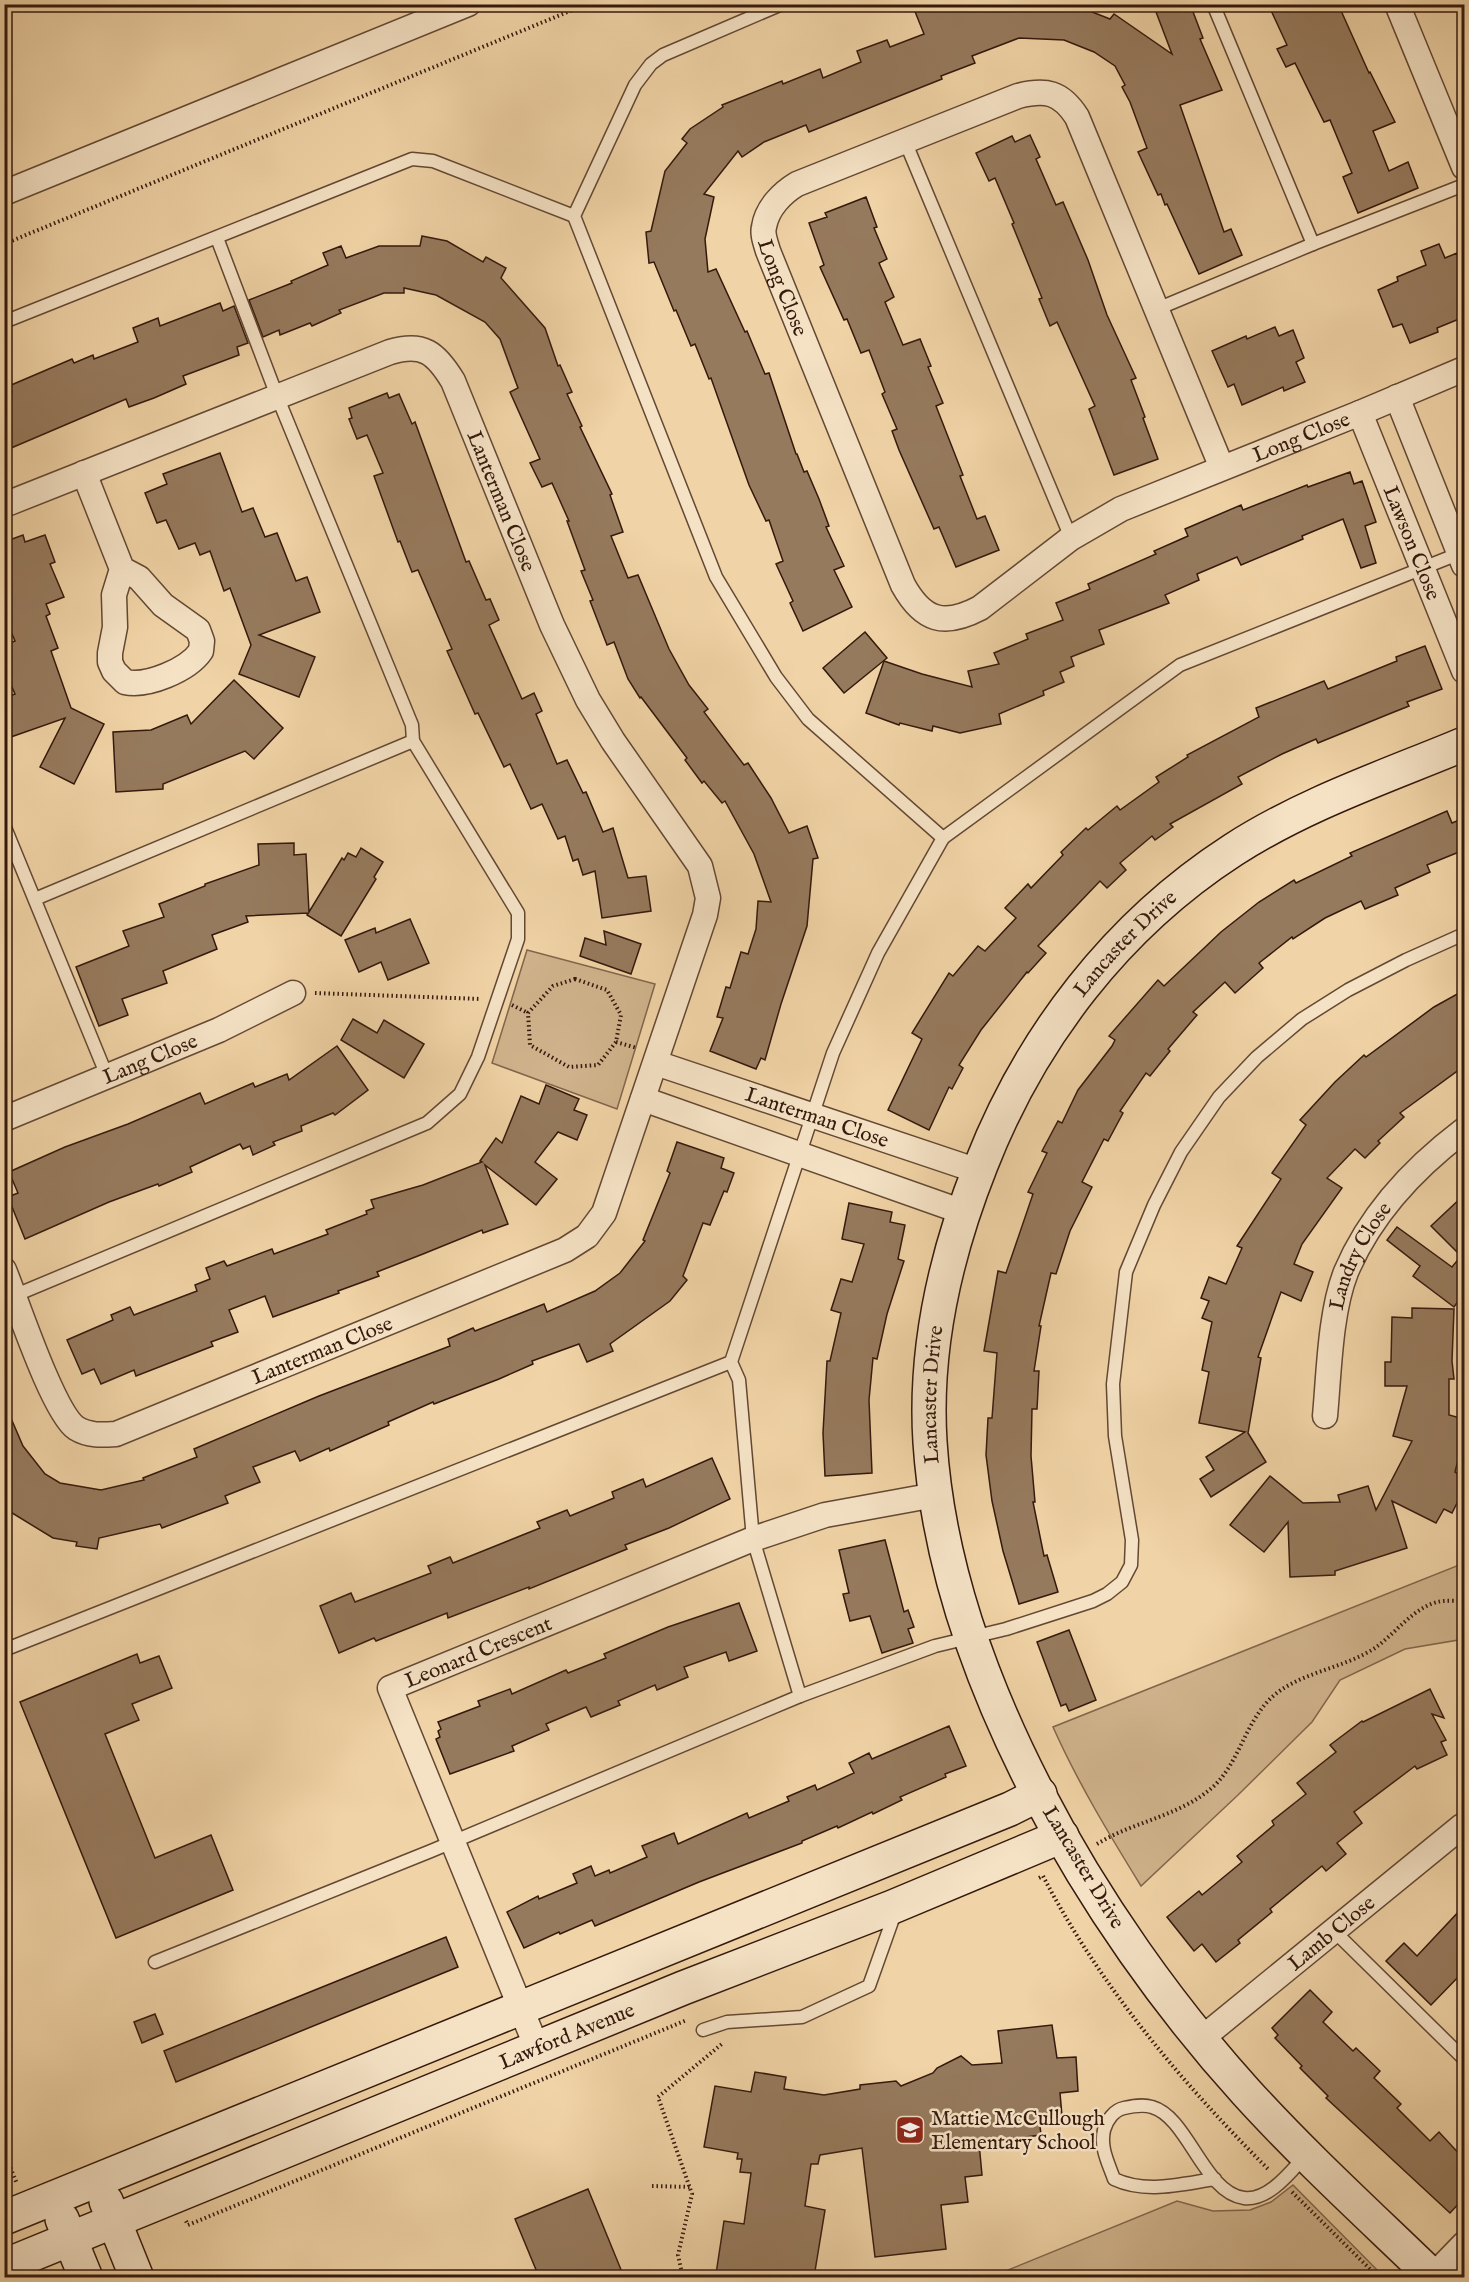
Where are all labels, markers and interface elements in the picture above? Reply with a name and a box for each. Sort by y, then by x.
street label: Long Close [750,236,813,341]
street label: Long Close [1249,406,1355,470]
street label: Lanterman Close [460,427,541,576]
street label: Lawson Close [1376,482,1446,605]
street label: Lancaster Drive [1068,884,1183,1003]
street label: Lang Close [99,1028,202,1092]
street label: Lanterman Close [741,1082,892,1155]
street label: Landry Close [1324,1197,1399,1313]
street label: Lanterman Close [248,1311,397,1392]
street label: Lancaster Drive [917,1323,951,1465]
street label: Leonard Crescent [401,1611,556,1695]
street label: Lancaster Drive [1035,1801,1130,1934]
street label: Lamb Close [1283,1890,1382,1978]
street label: Lawford Avenue [495,1997,639,2077]
place label: Mattie McCullough Elementary School [931,2106,1105,2157]
school or university icon: Mattie McCullough Elementary School [894,2114,926,2146]

